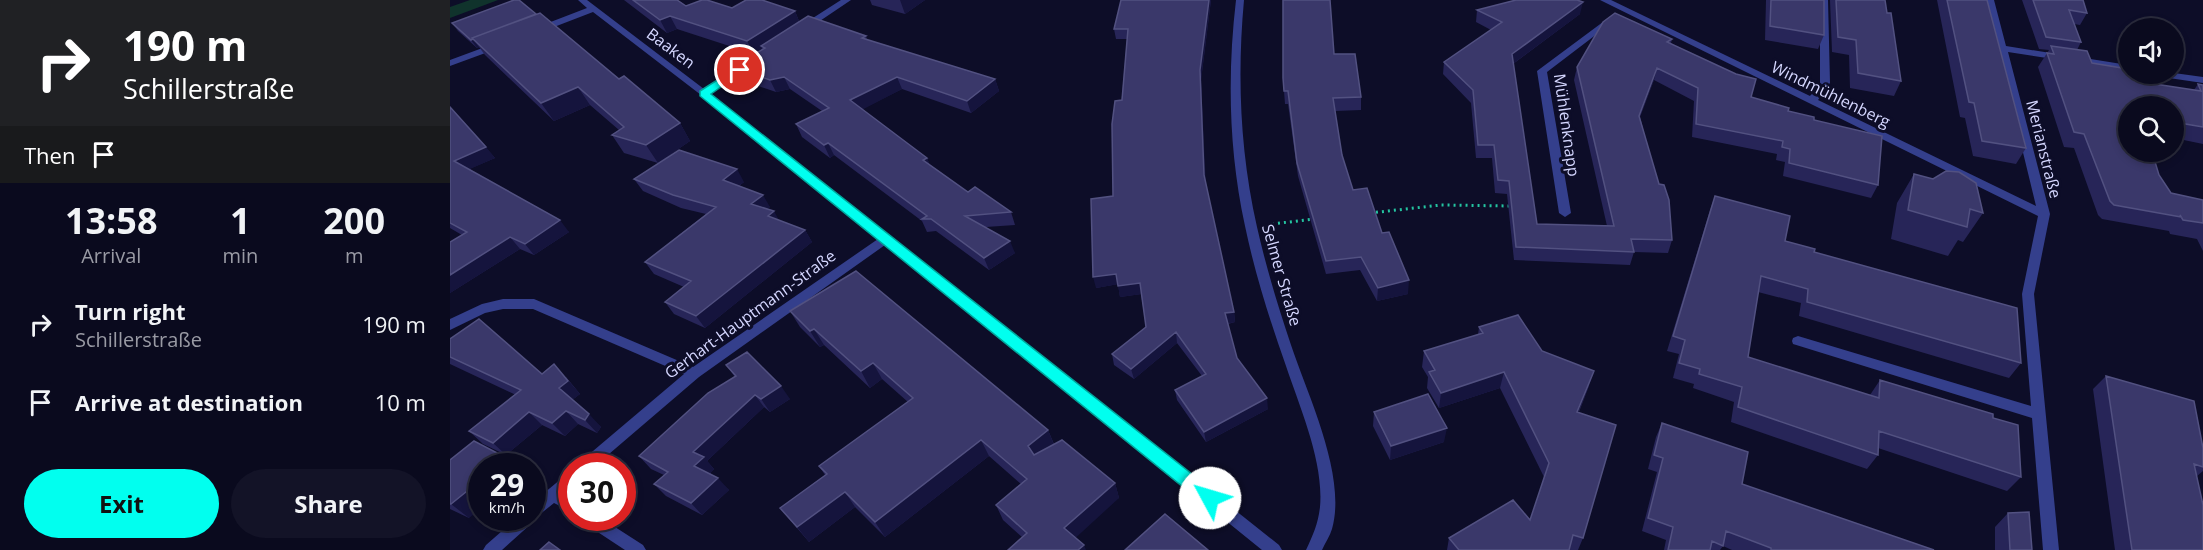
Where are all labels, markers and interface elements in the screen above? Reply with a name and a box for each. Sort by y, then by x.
text: 190 m [123,16,247,73]
map controls [2118,18,2184,162]
button: sound [2118,18,2184,84]
street label: Baaken [642,23,700,73]
icon: right [24,24,102,102]
pin [714,44,765,95]
icon: arrive [723,53,756,86]
street label: Windmühlenberg [1768,56,1894,132]
text: Schillerstraße [123,70,294,107]
street label: Mühlenknapp [1549,72,1585,178]
button: search [2118,96,2184,162]
street label: Merianstraße [2021,98,2067,200]
icon: arrive [87,138,120,171]
text: Then [24,140,75,170]
text: 13:58 [65,196,158,245]
text: 1 [230,196,251,245]
text: 200 [323,196,385,245]
street label: Selmer Straße [1257,221,1307,329]
text: Arrival [81,242,141,269]
text: min [222,242,258,269]
text: m [345,242,363,269]
street label: Gerhart-Hauptmann-Straße [660,244,840,384]
text: Turn right [75,296,186,326]
icon: right [24,308,57,341]
text: 190 m [362,309,426,339]
text: Schillerstraße [75,326,202,353]
icon: arrive [24,386,57,419]
text: Arrive at destination [75,387,303,417]
text: 10 m [375,387,426,417]
speed limit sign: 30 [558,453,636,531]
text: 29 [490,464,524,505]
position arrow [1178,466,1242,530]
button: Exit [24,469,219,538]
button: Share [231,469,426,538]
text: km/h [489,497,525,517]

